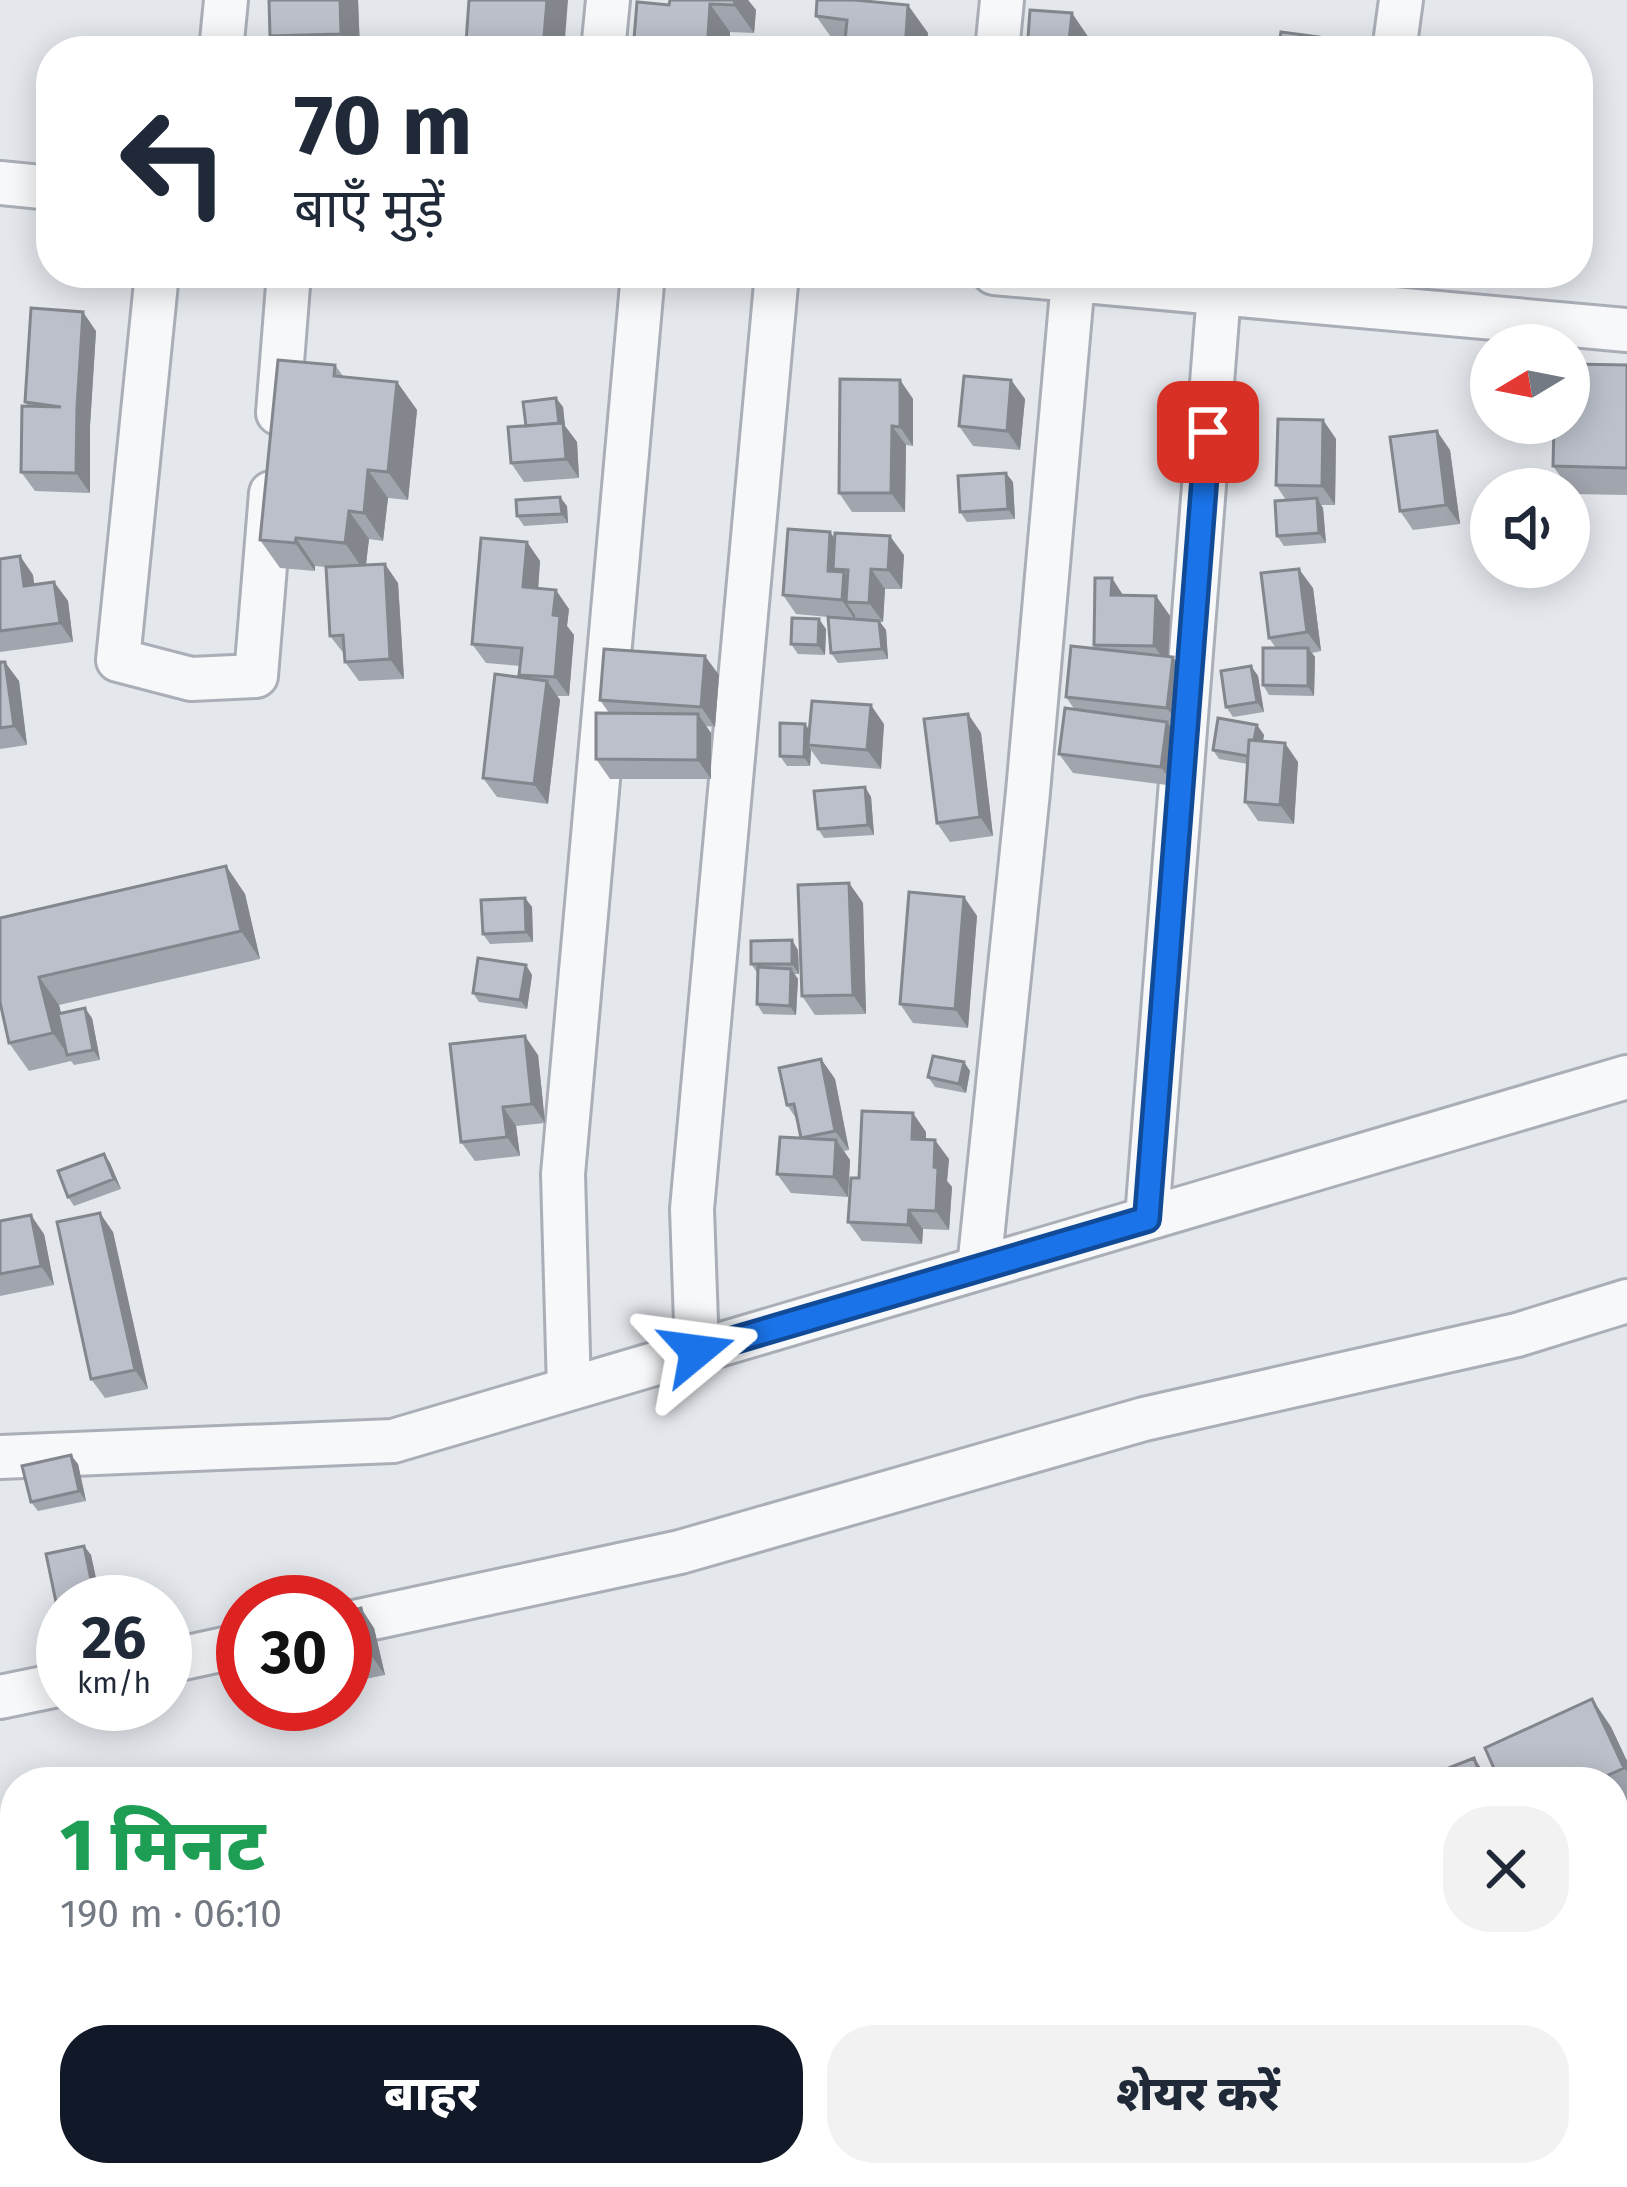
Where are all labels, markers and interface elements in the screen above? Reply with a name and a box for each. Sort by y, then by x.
text: 70 m [294,75,472,176]
icon: left [96,84,252,240]
text: बाएँ मुड़ें [294,177,444,241]
north arrow [1470,324,1590,444]
map controls [1470,324,1590,588]
pin [1157,381,1259,483]
icon: arrive [1175,399,1241,465]
button: sound [1470,468,1590,588]
position arrow [634,1288,760,1414]
speed limit sign: 30 [216,1575,372,1731]
text: 26 [82,1602,146,1674]
text: km/h [77,1665,151,1701]
text: 1 मिनट [60,1803,266,1889]
button: close [1443,1806,1569,1932]
text: 190 m · 06:10 [60,1891,282,1937]
button: बाहर [60,2025,803,2163]
button: शेयर करें [827,2025,1569,2163]

